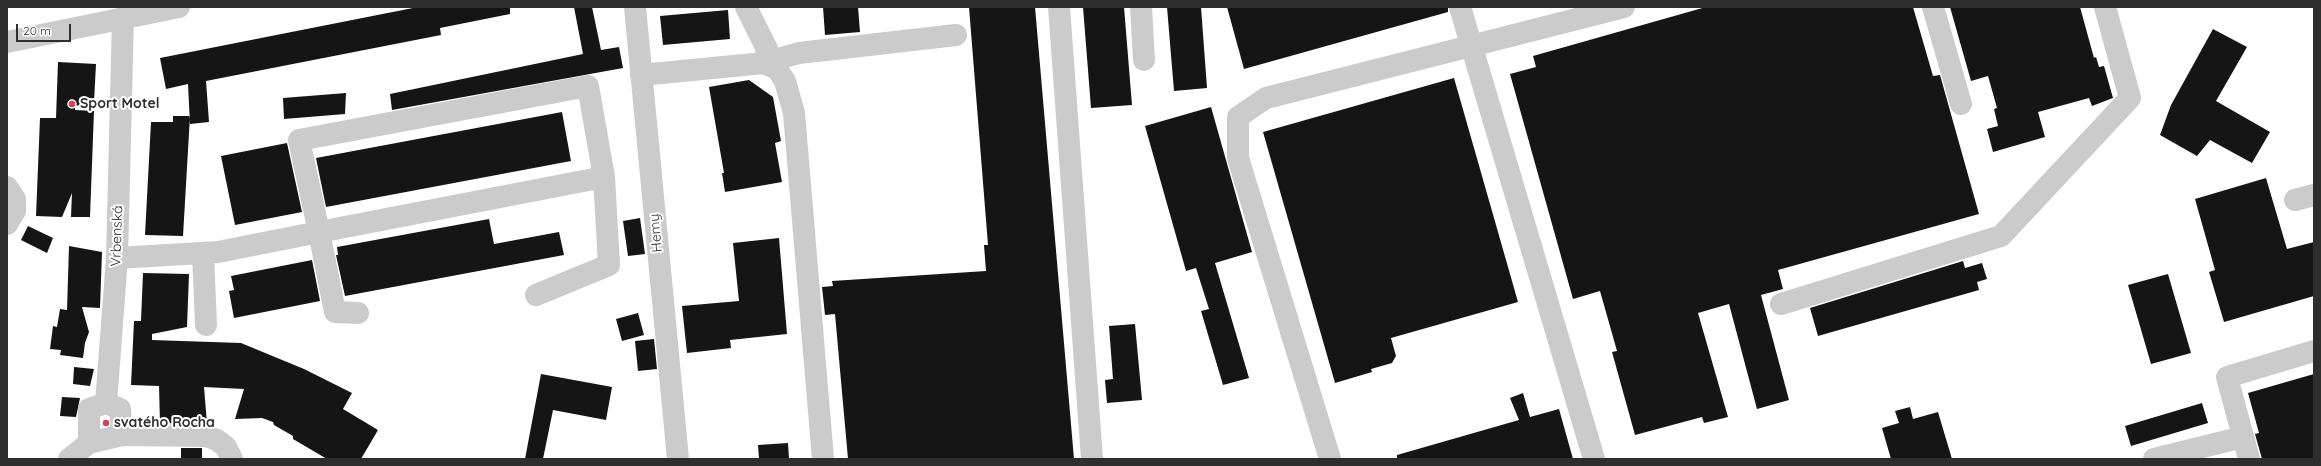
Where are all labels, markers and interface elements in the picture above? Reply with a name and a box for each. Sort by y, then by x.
scale bar [18,16,73,42]
text: 20 m [23,23,51,38]
place label: Sport Motel [80,96,160,112]
marker: Sport Motel [67,99,77,109]
street label: Vrbenská [108,205,126,267]
street label: Hemy [646,213,666,253]
place label: svatého Rocha [114,415,215,431]
marker: svatého Rocha [101,418,111,428]

